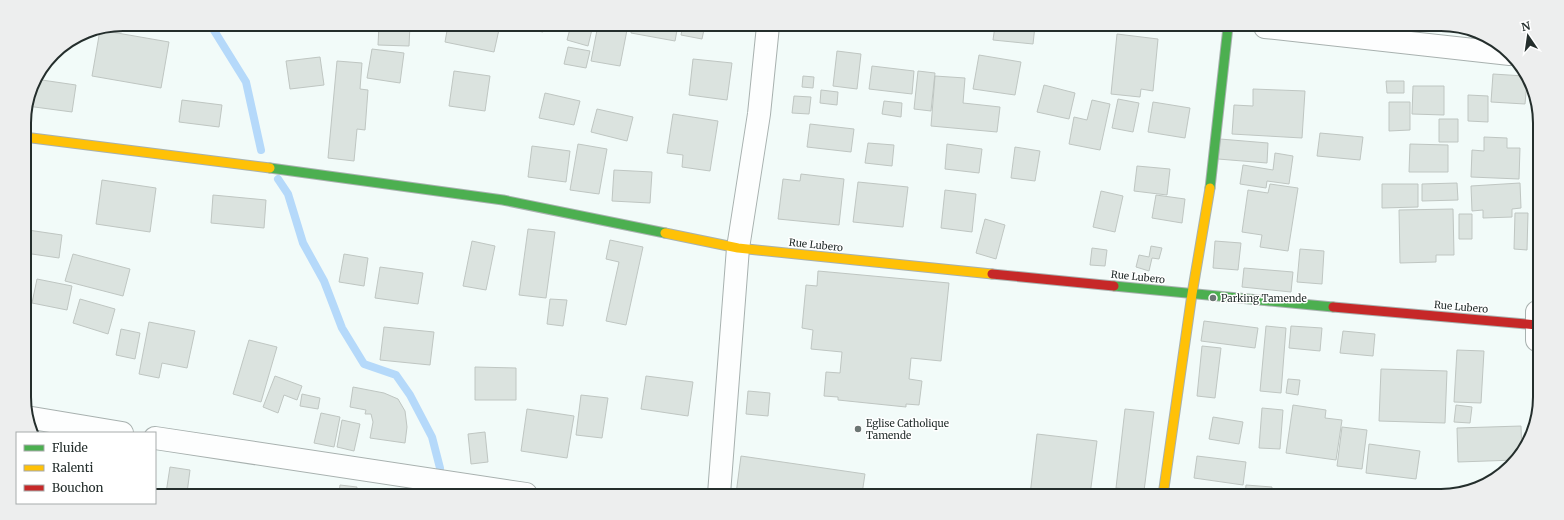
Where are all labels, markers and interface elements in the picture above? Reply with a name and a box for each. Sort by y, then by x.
north arrow [1508,16,1548,56]
text: N [1520,18,1532,34]
street label: Rue Lubero [788,236,844,254]
street label: Rue Lubero [1110,268,1166,286]
place label: Parking Tamende [1221,292,1307,305]
marker: Parking Tamende [1208,293,1218,303]
street label: Rue Lubero [1433,298,1489,316]
place label: Eglise Catholique Tamende [866,417,949,442]
marker: Eglise Catholique Tamende [853,424,863,434]
legend [16,432,156,504]
text: Fluide [52,440,88,455]
text: Ralenti [52,460,93,475]
text: Bouchon [52,480,104,495]

